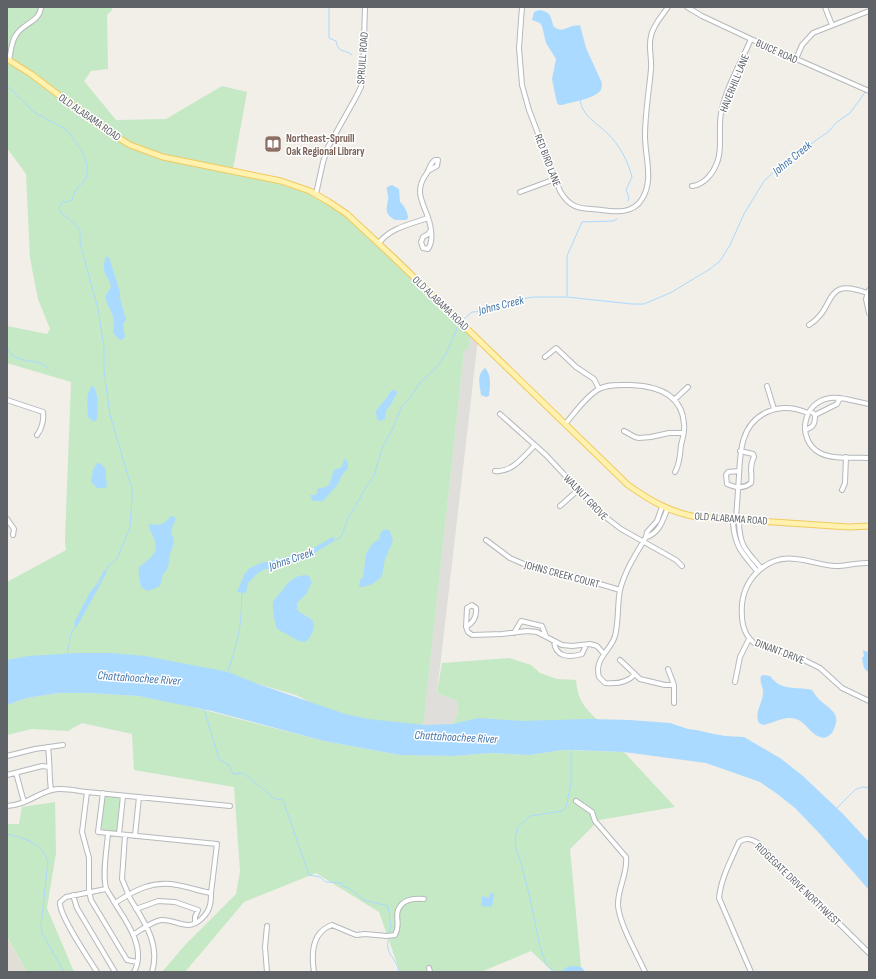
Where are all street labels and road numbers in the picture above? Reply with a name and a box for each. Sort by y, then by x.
street label: SPRUILL ROAD [354,31,371,85]
street label: BUICE ROAD [754,36,800,66]
street label: HAVERHILL LANE [717,52,752,114]
street label: OLD ALABAMA ROAD [56,91,123,144]
street label: RED BIRD LANE [532,132,563,188]
street label: OLD ALABAMA ROAD [410,273,472,334]
street label: WALNUT GROVE [561,472,611,523]
street label: OLD ALABAMA ROAD [694,509,768,528]
street label: JOHNS CREEK COURT [522,558,601,591]
street label: DINANT DRIVE [753,636,806,667]
street label: RIDGEGATE DRIVE NORTHWEST [752,840,844,929]

